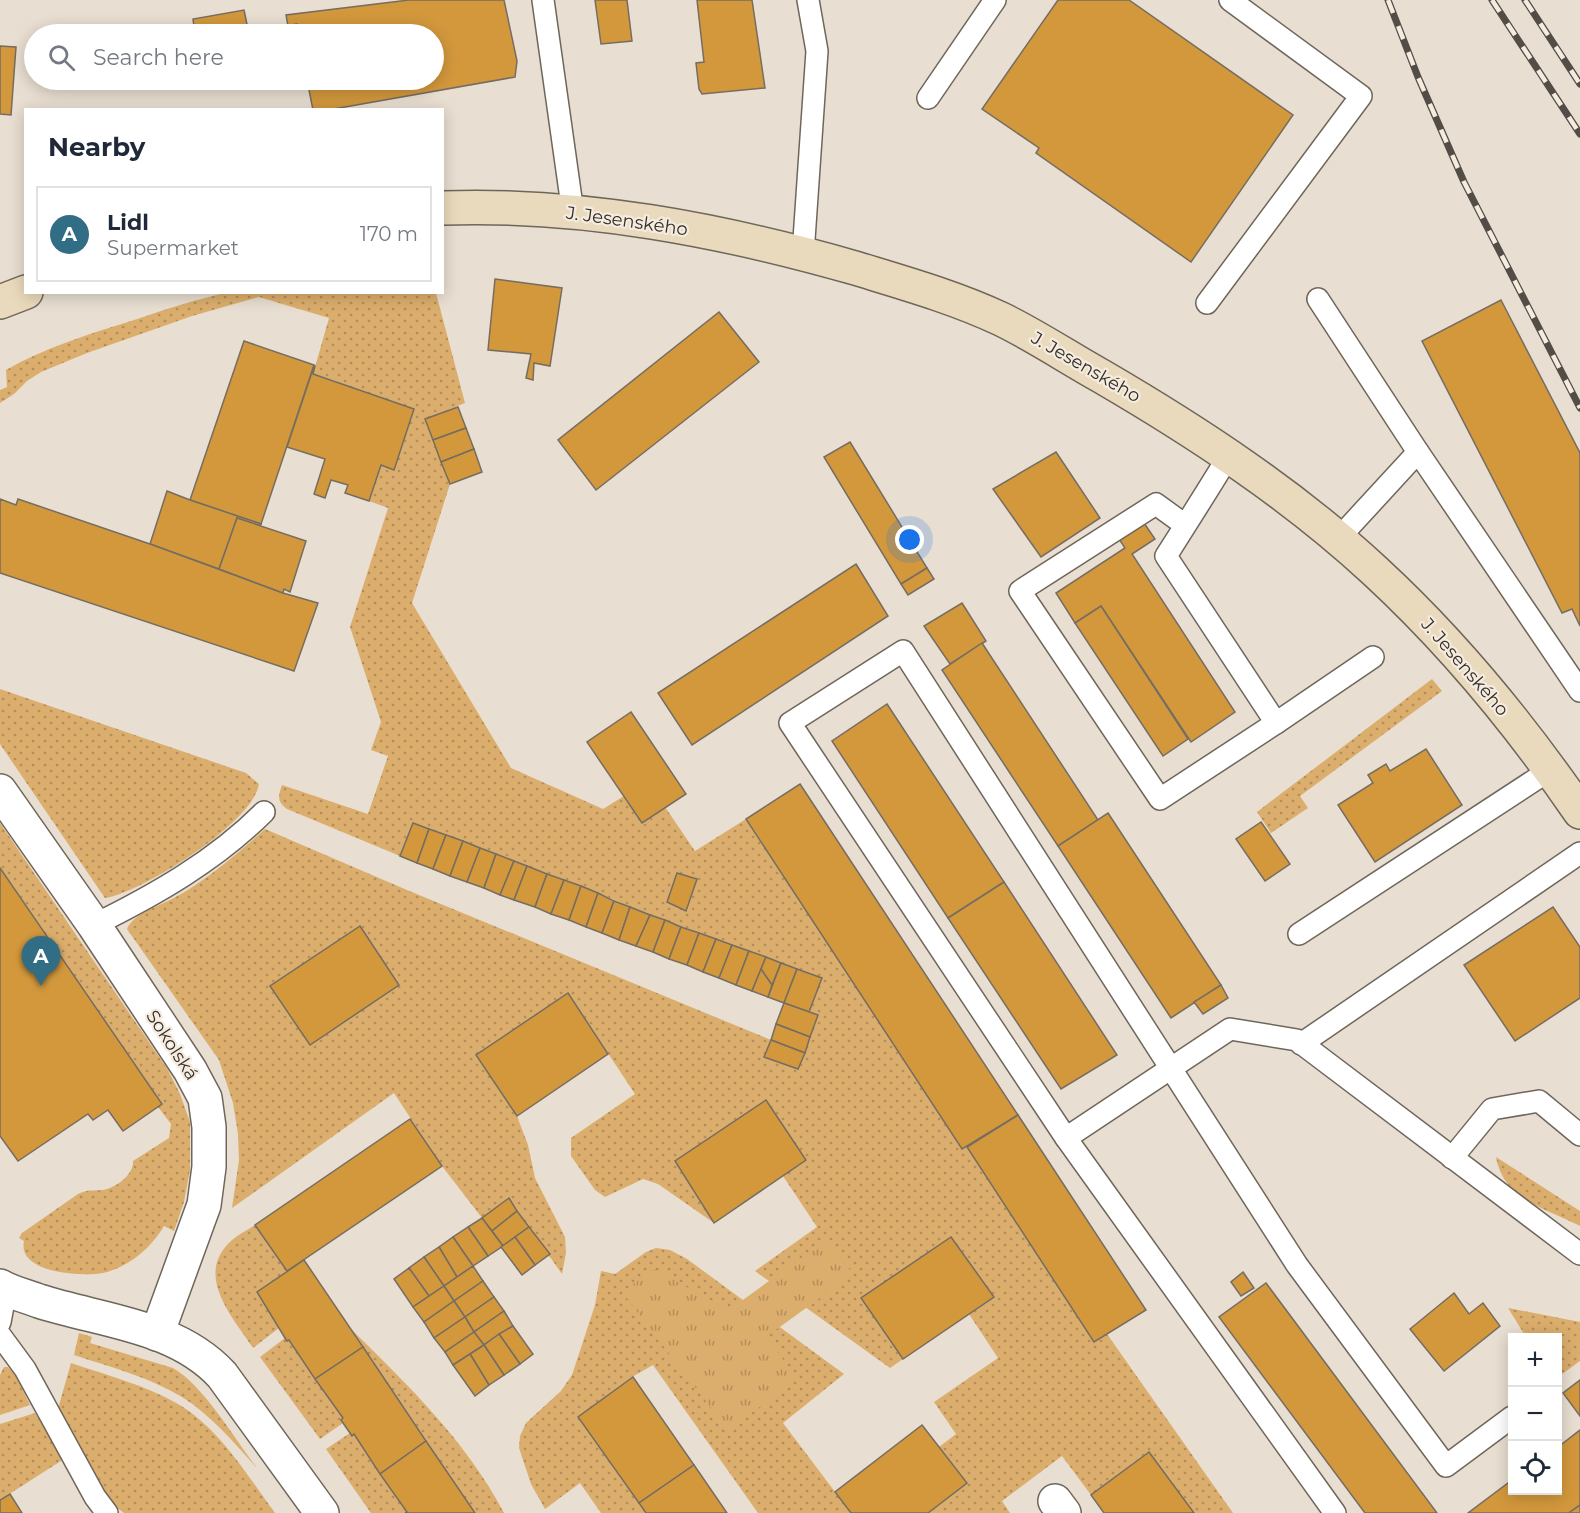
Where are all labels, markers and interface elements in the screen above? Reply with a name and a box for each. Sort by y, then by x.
search box [24,24,444,90]
icon: search [45,41,78,74]
text: Search here [93,44,224,71]
text: Nearby [48,131,145,163]
street label: J. Jesenského [564,201,689,240]
text: Lidl [107,209,149,236]
text: A [62,222,77,246]
text: 170 m [360,222,418,246]
text: Supermarket [107,236,239,260]
street label: J. Jesenského [1027,326,1145,407]
your location [895,525,924,554]
street label: J. Jesenského [1416,613,1514,720]
pin: A [22,936,60,986]
street label: Sokolská [141,1006,203,1084]
map controls [1508,1333,1562,1495]
button: + [1508,1333,1562,1387]
button: − [1508,1387,1562,1441]
button: locate [1508,1441,1562,1495]

